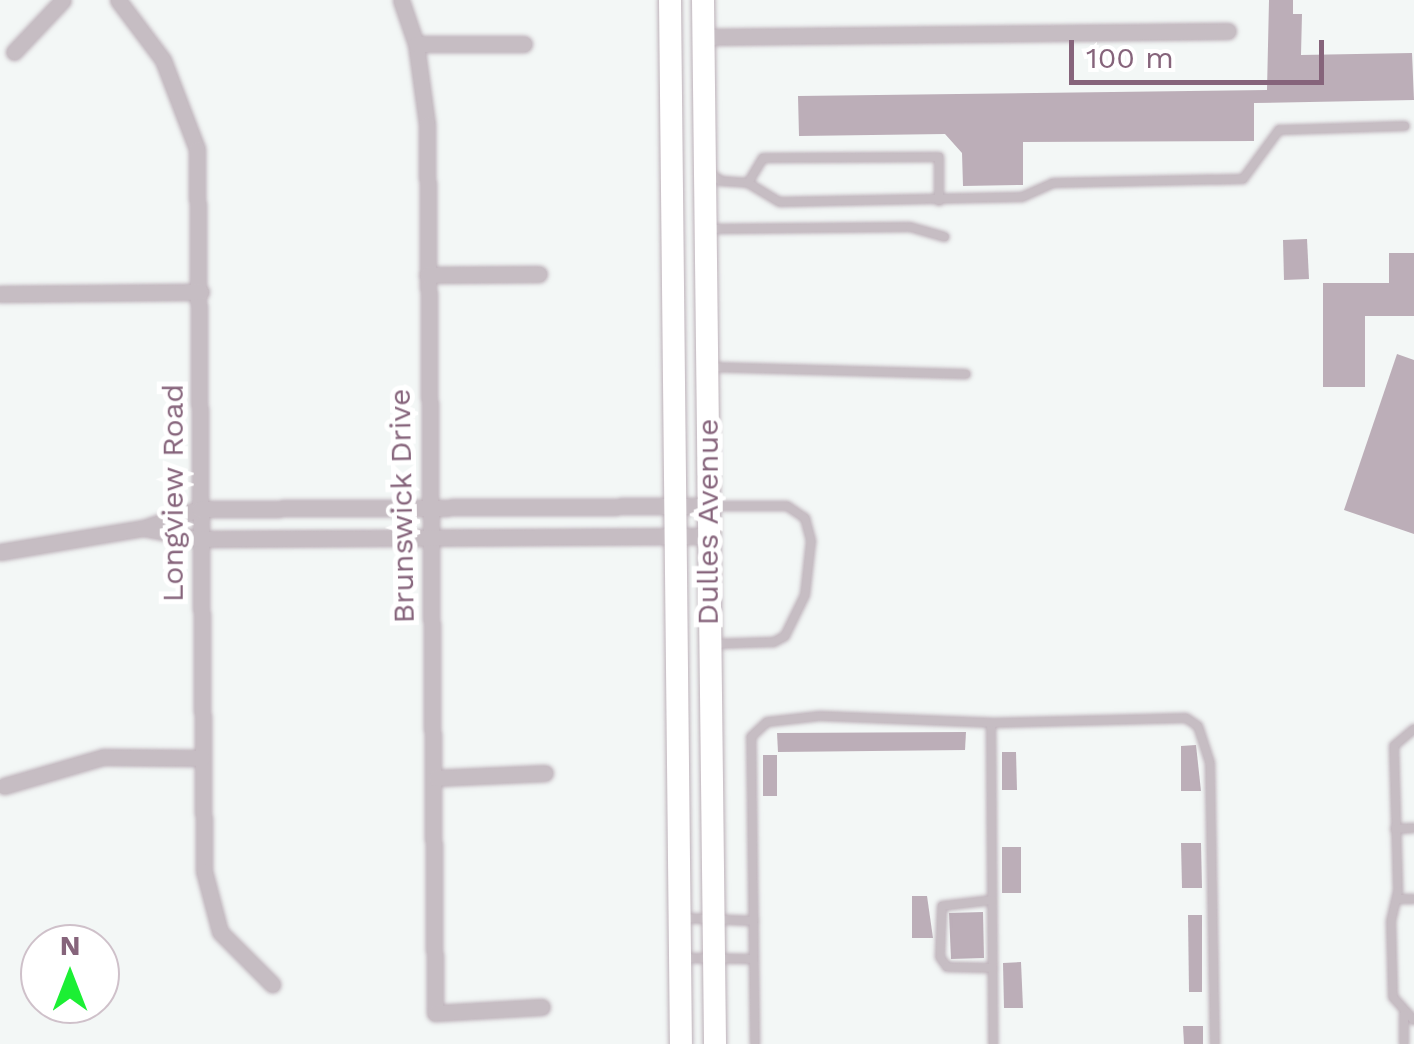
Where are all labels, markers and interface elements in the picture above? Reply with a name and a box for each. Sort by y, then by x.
scale bar [1074,20,1329,82]
text: 100 m [1086,40,1174,75]
street label: Longview Road [155,383,191,603]
street label: Brunswick Drive [382,388,422,624]
street label: Dulles Avenue [690,418,726,626]
north arrow [20,924,120,1024]
text: N [60,929,80,962]

